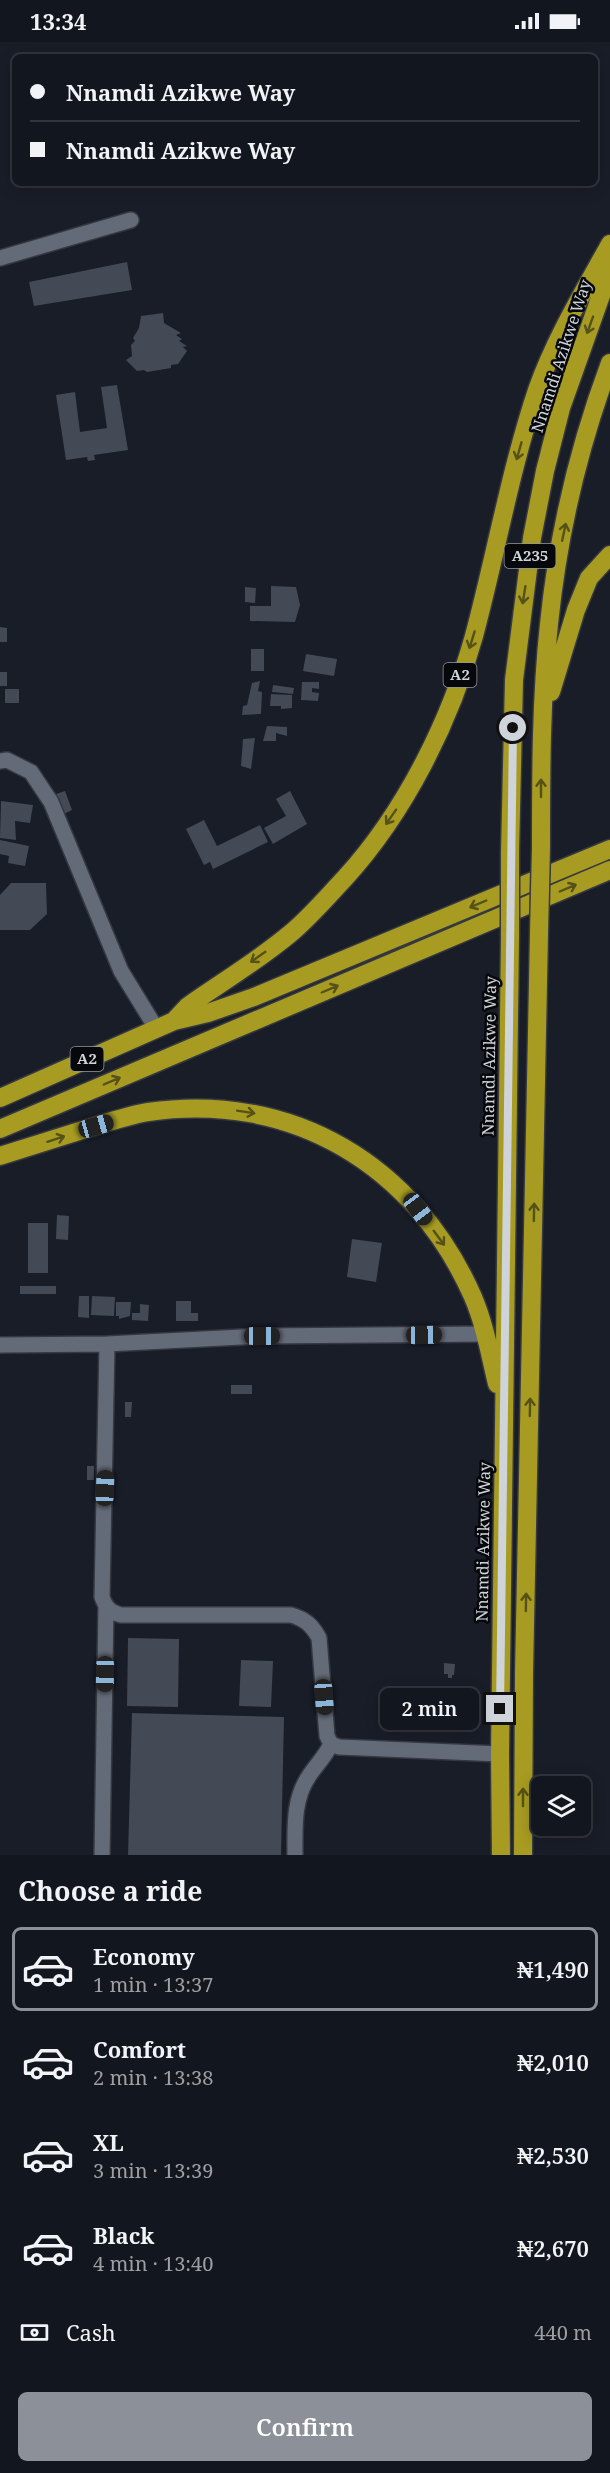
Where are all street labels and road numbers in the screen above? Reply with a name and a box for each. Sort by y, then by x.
street label: Nnamdi Azikwe Way [526,276,596,435]
road number: A235 [504,544,556,568]
road number: A2 [444,663,476,687]
street label: Nnamdi Azikwe Way [477,975,501,1136]
road number: A2 [70,1047,104,1071]
street label: Nnamdi Azikwe Way [471,1461,495,1622]

